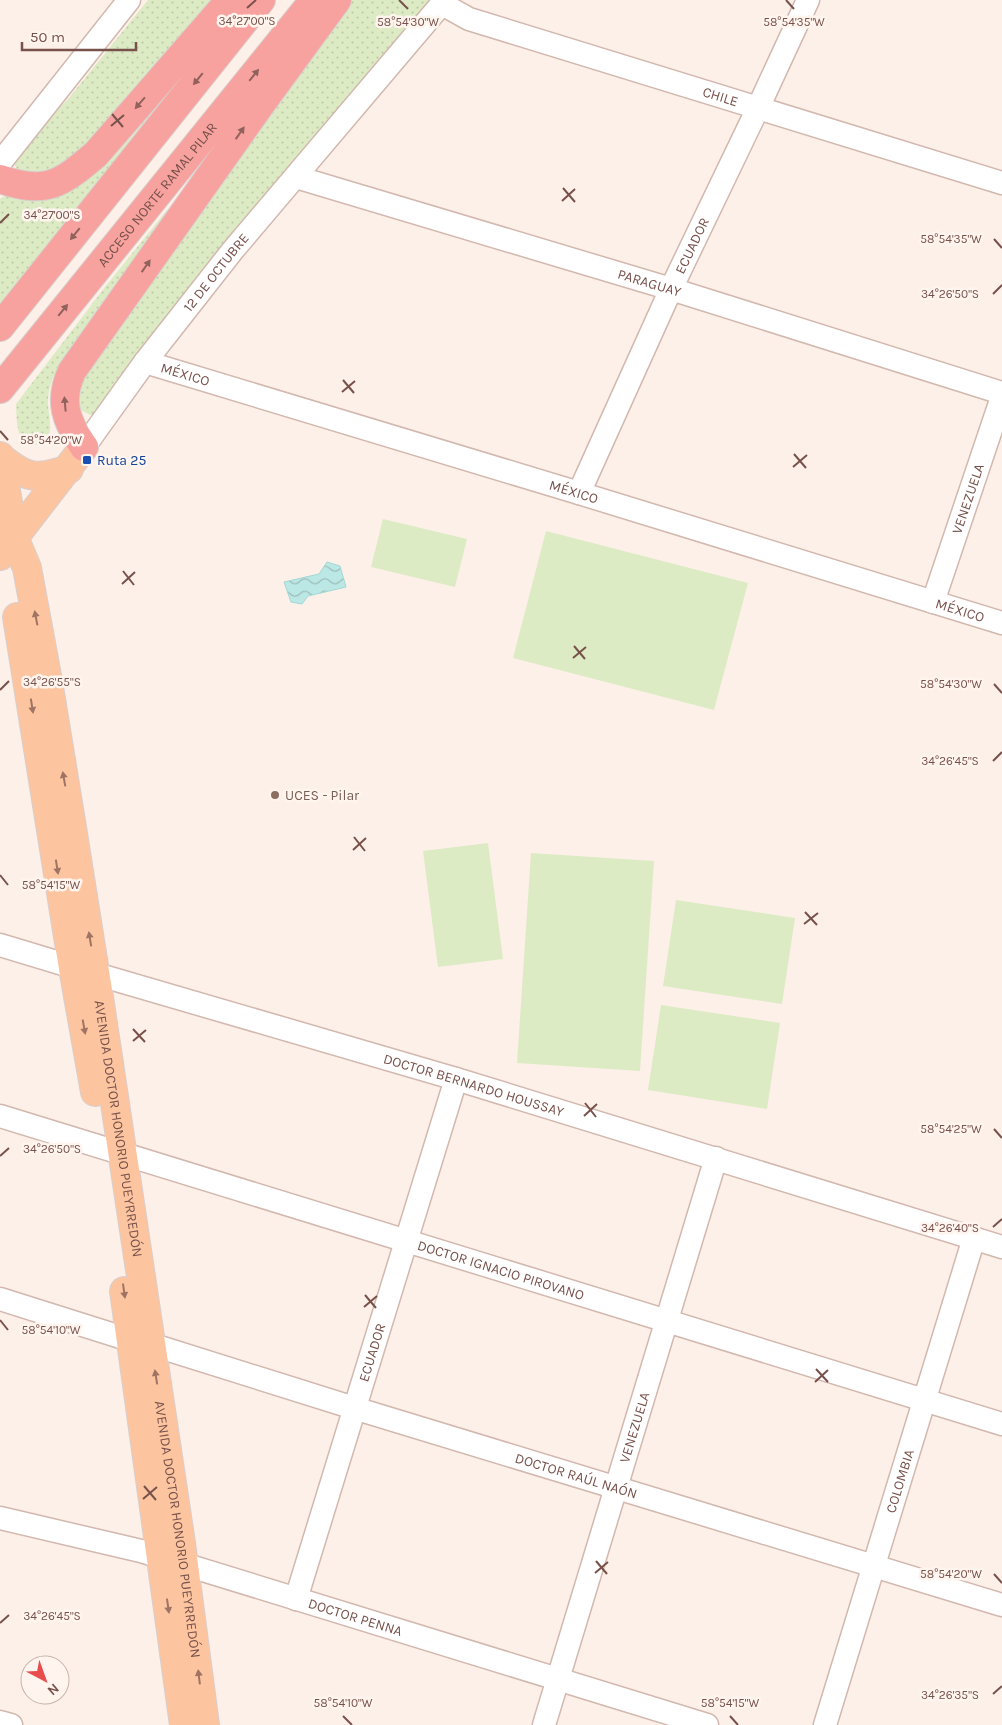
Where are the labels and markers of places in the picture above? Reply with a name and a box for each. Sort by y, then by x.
place label: Ruta 25 [97,452,146,469]
marker: Ruta 25 [81,454,93,466]
place label: UCES - Pilar [285,787,360,804]
marker: UCES - Pilar [269,789,281,801]

